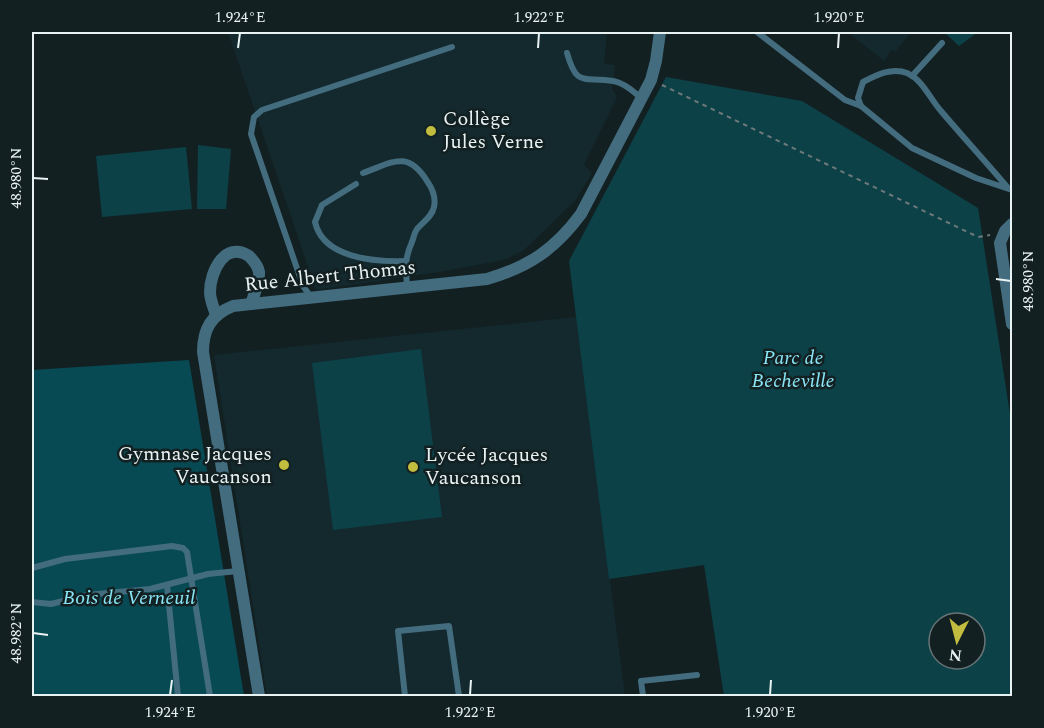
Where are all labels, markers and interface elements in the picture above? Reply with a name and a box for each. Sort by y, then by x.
text: 1.924°E [214,6,266,29]
text: 1.922°E [513,6,565,29]
text: 1.920°E [813,6,865,29]
place label: Collège Jules Verne [443,104,544,157]
marker: Collège Jules Verne [424,124,438,138]
text: 48.980°N [5,148,28,208]
text: 48.980°N [1017,251,1040,311]
street label: Rue Albert Thomas [243,252,417,300]
park label: Parc de Becheville [752,343,835,396]
place label: Gymnase Jacques Vaucanson [118,439,272,492]
place label: Lycée Jacques Vaucanson [425,440,548,493]
marker: Gymnase Jacques Vaucanson [277,458,291,472]
marker: Lycée Jacques Vaucanson [406,460,420,474]
park label: Bois de Verneuil [63,583,195,613]
text: 48.982°N [5,603,28,663]
north arrow [927,611,987,671]
text: N [948,642,963,668]
text: 1.924°E [144,701,196,724]
text: 1.922°E [444,701,496,724]
text: 1.920°E [744,701,796,724]

